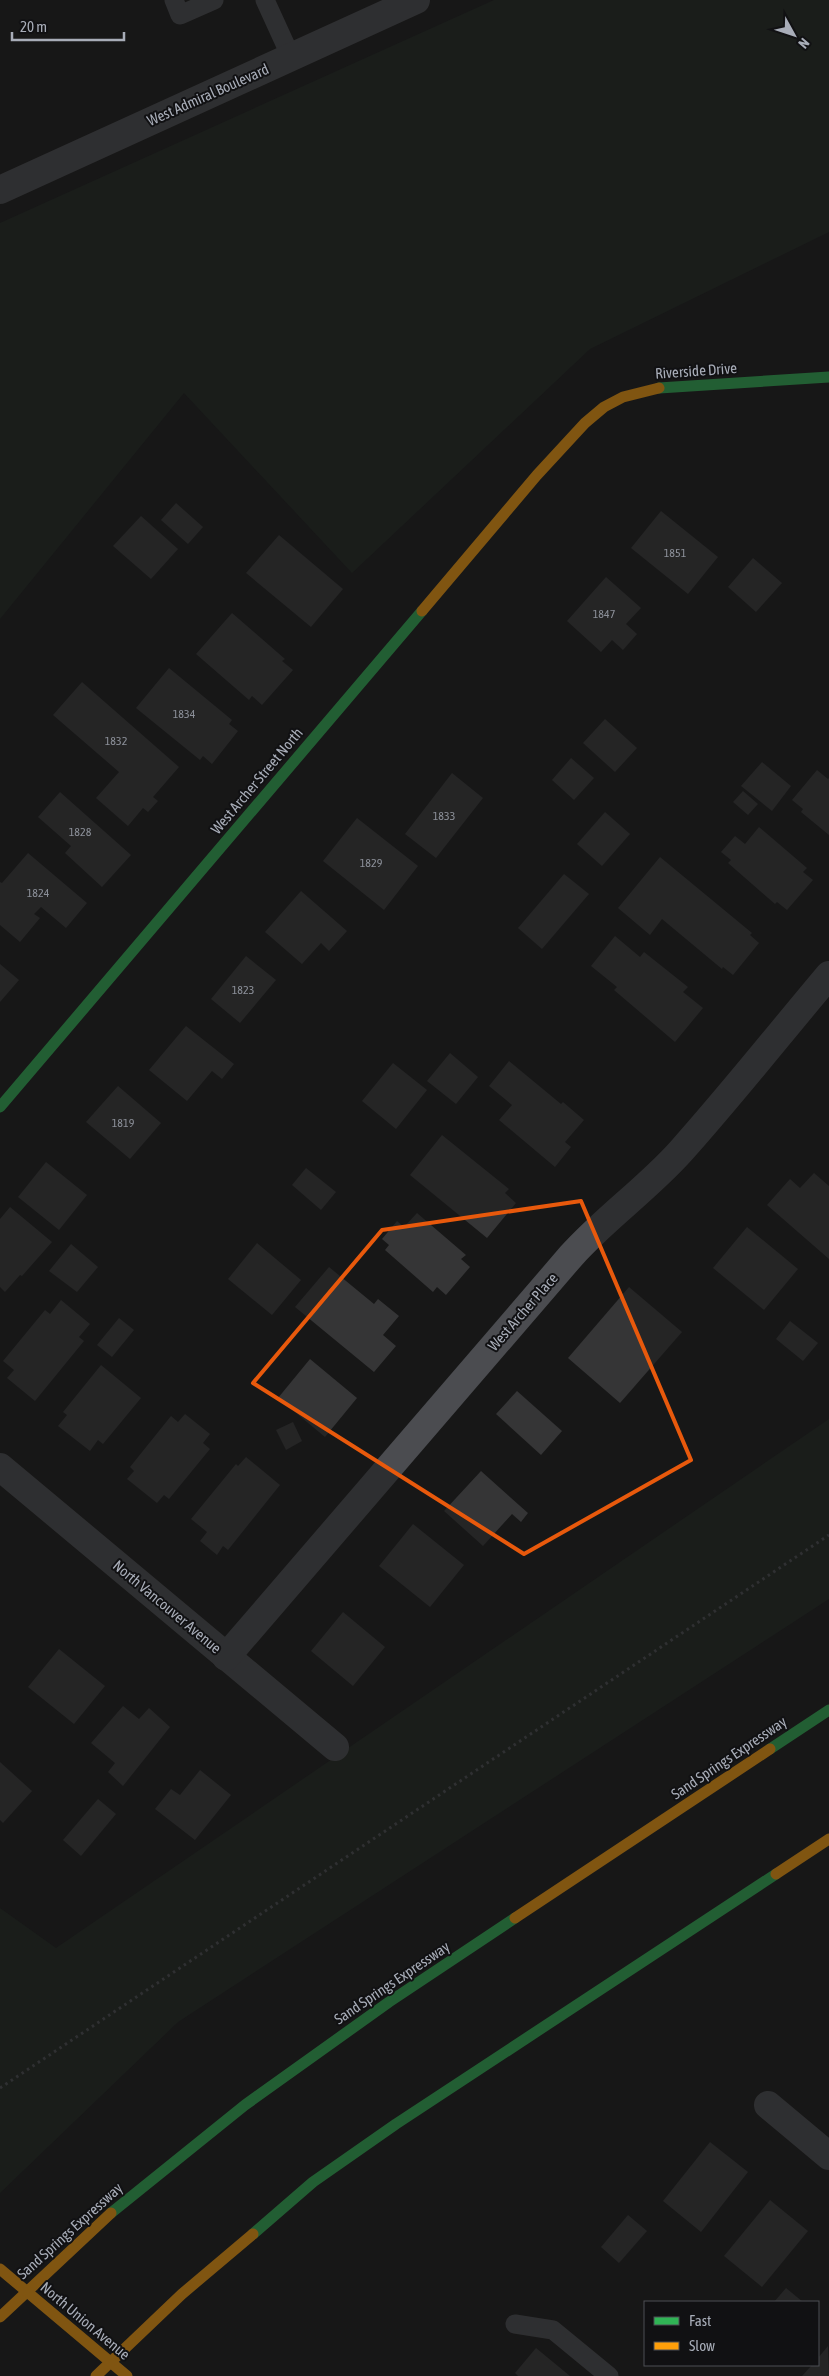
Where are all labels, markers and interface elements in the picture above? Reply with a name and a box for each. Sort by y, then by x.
scale bar [12,10,125,42]
north arrow [769,10,819,60]
text: 20 m [20,18,47,35]
text: N [795,35,813,52]
street label: West Admiral Boulevard [144,60,271,129]
street label: Riverside Drive [654,359,738,382]
house number: 1851 [664,546,687,560]
house number: 1847 [593,607,616,621]
house number: 1834 [173,707,196,721]
street label: West Archer Street North [207,724,306,837]
house number: 1832 [105,734,127,748]
house number: 1833 [433,809,455,823]
house number: 1828 [69,825,92,839]
house number: 1829 [360,856,383,870]
house number: 1824 [27,886,50,900]
house number: 1823 [232,983,254,997]
house number: 1819 [112,1116,135,1130]
street label: West Archer Place [484,1269,561,1354]
street label: North Vancouver Avenue [110,1557,225,1657]
street label: Sand Springs Expressway [668,1713,790,1802]
street label: Sand Springs Expressway [331,1938,453,2027]
street label: Sand Springs Expressway [14,2179,126,2282]
street label: North Union Avenue [37,2278,134,2363]
legend [644,2301,819,2366]
text: Fast [689,2312,711,2329]
text: Slow [689,2337,715,2354]

